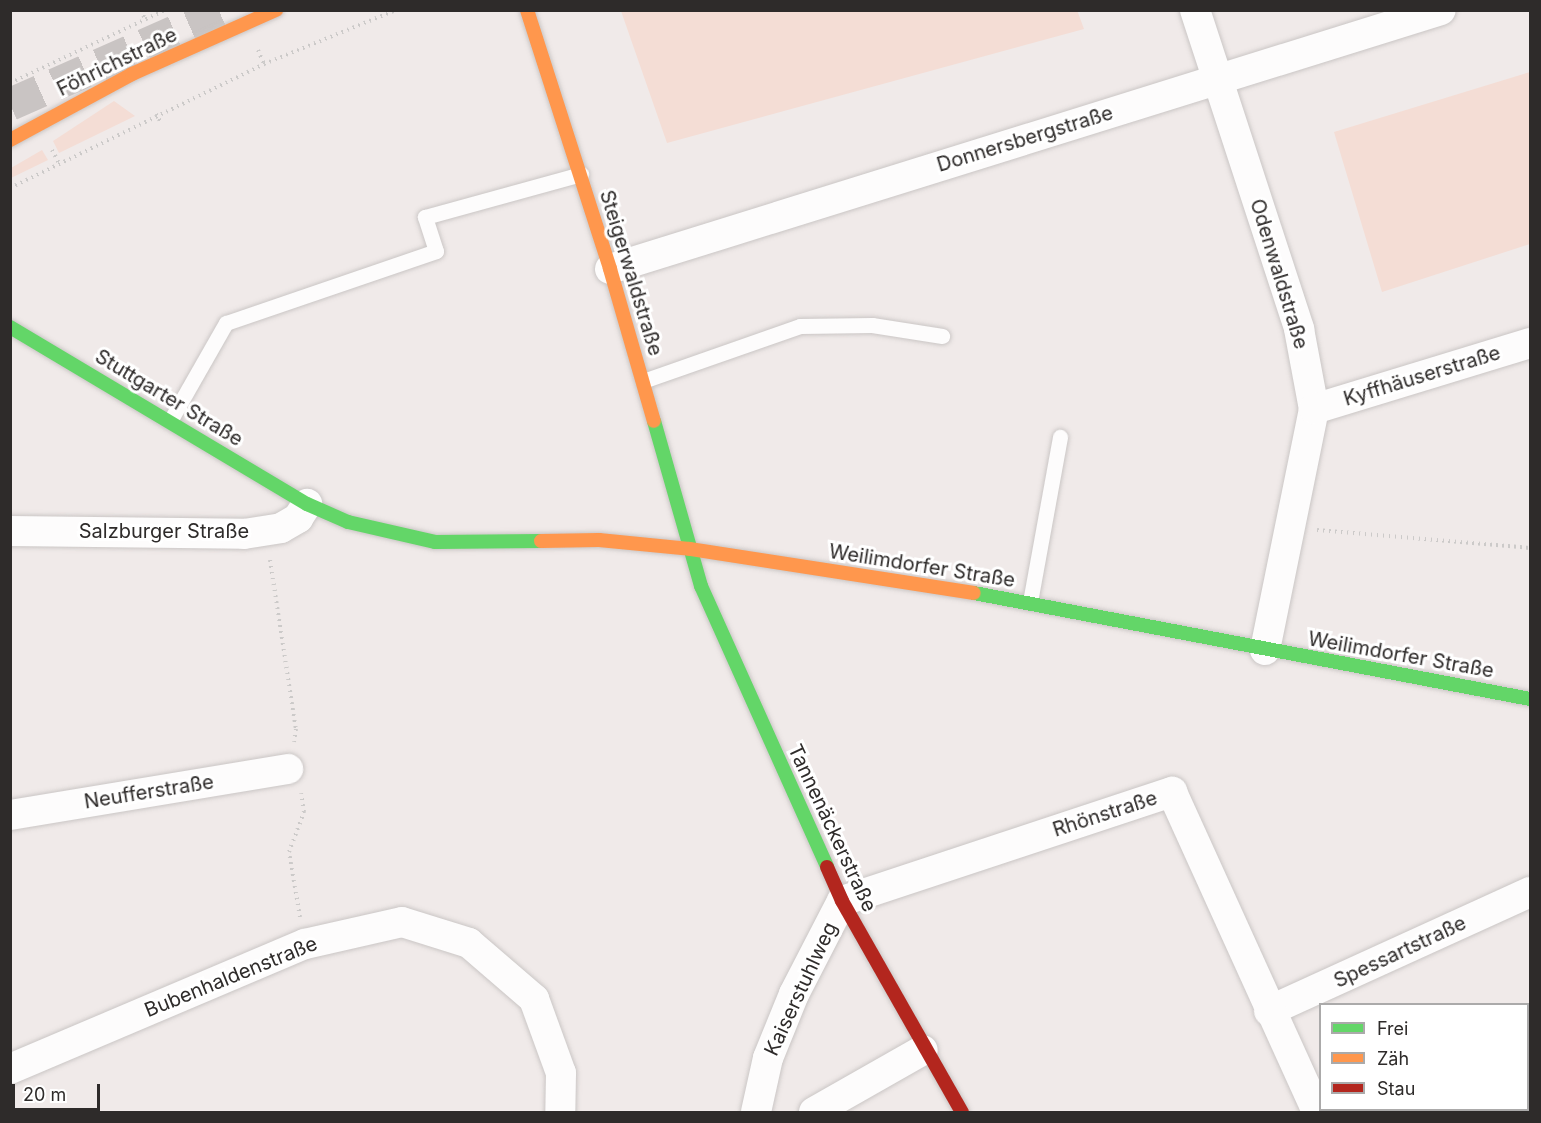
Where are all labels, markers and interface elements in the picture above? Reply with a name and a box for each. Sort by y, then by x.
street label: Föhrichstraße [53,23,181,101]
street label: Donnersbergstraße [934,101,1116,177]
street label: Steigerwaldstraße [594,187,668,359]
street label: Odenwaldstraße [1245,196,1313,352]
street label: Kyffhäuserstraße [1341,341,1503,411]
street label: Stuttgarter Straße [91,344,247,452]
street label: Salzburger Straße [79,519,249,543]
street label: Weilimdorfer Straße [827,539,1017,593]
street label: Weilimdorfer Straße [1306,627,1496,683]
street label: Tannenäckerstraße [783,740,881,916]
street label: Neufferstraße [82,770,216,814]
street label: Rhönstraße [1050,786,1160,842]
street label: Spessartstraße [1330,911,1470,993]
street label: Kaiserstuhlweg [760,918,842,1060]
street label: Bubenhaldenstraße [141,931,321,1023]
legend [1319,1003,1529,1111]
text: Frei [1377,1018,1408,1039]
text: Zäh [1377,1048,1409,1069]
scale bar [15,1072,104,1110]
text: Stau [1377,1078,1415,1099]
text: 20 m [23,1084,66,1105]

